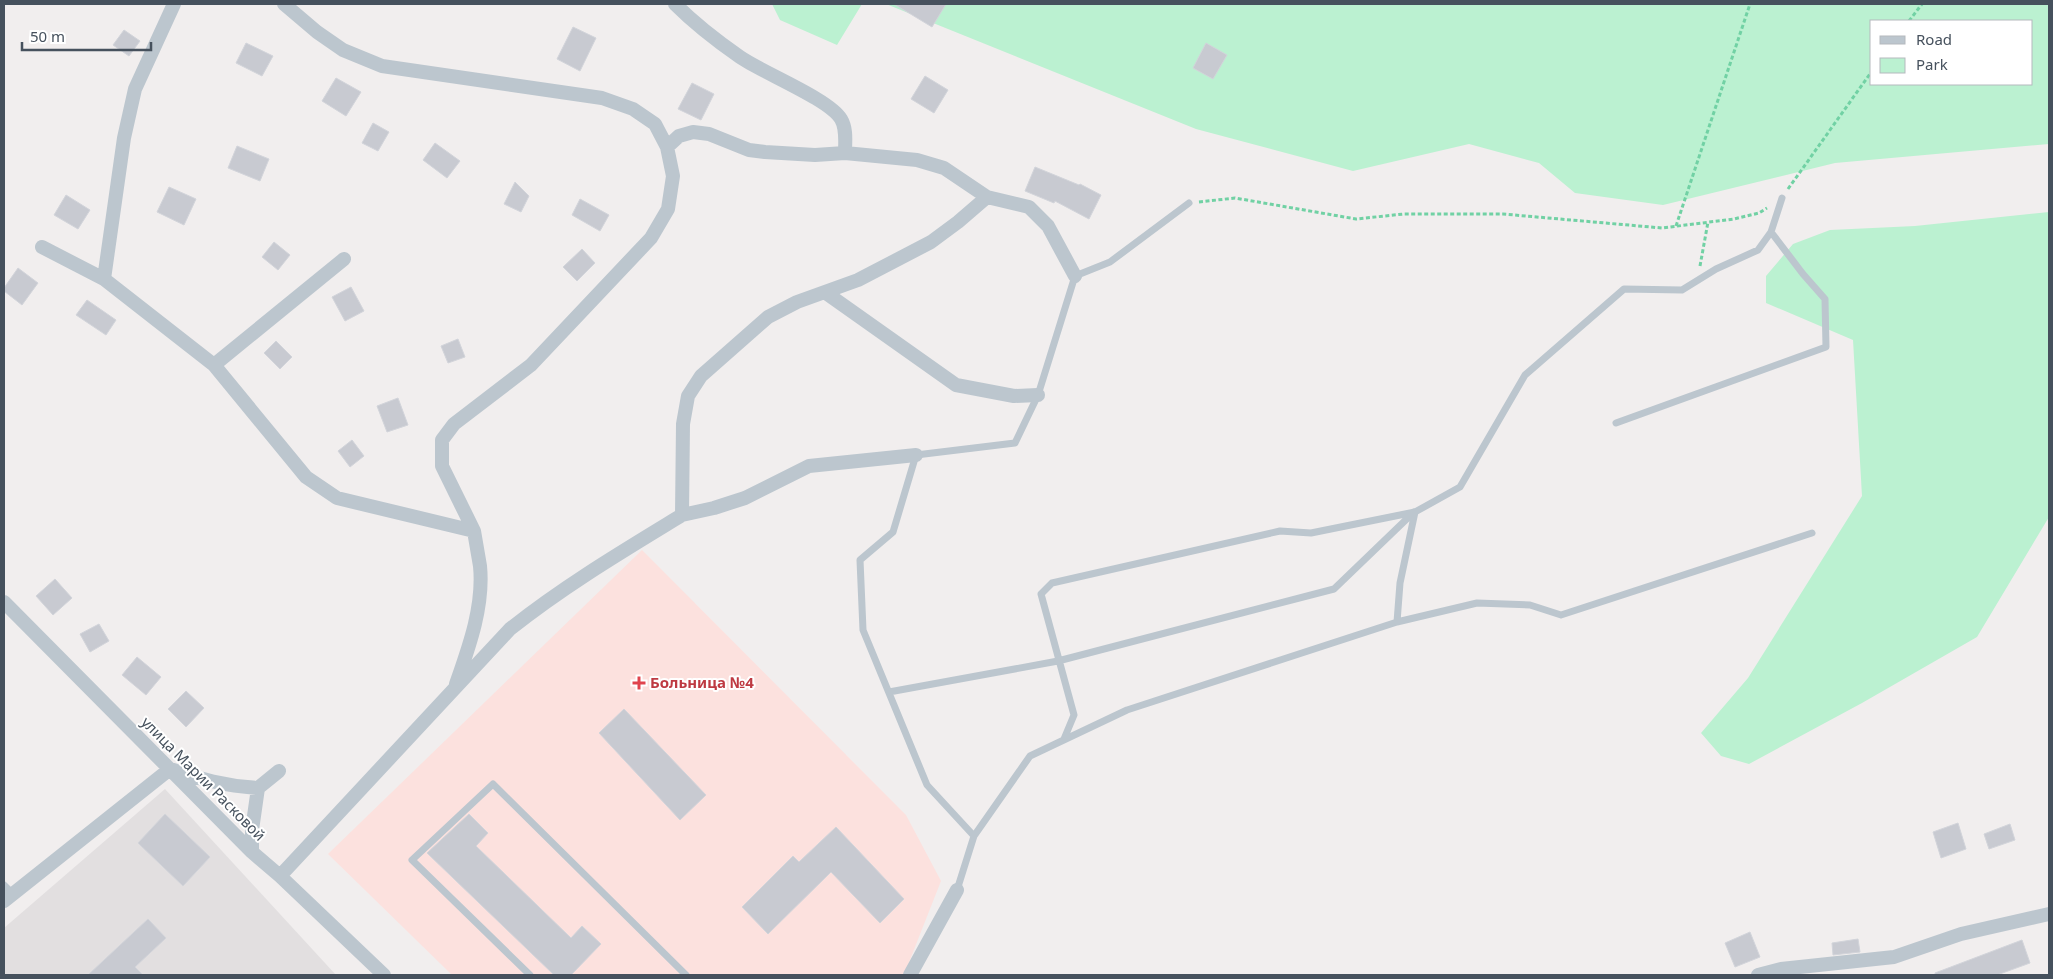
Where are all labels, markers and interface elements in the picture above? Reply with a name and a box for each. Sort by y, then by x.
scale bar [22,20,151,52]
legend [1870,20,2033,85]
text: 50 m [30,26,65,46]
text: Road [1916,29,1952,49]
text: Park [1916,54,1948,74]
place label: Больница №4 [650,672,754,692]
marker: Больница №4 [632,676,646,690]
street label: улица Марии Расковой [137,712,270,845]

